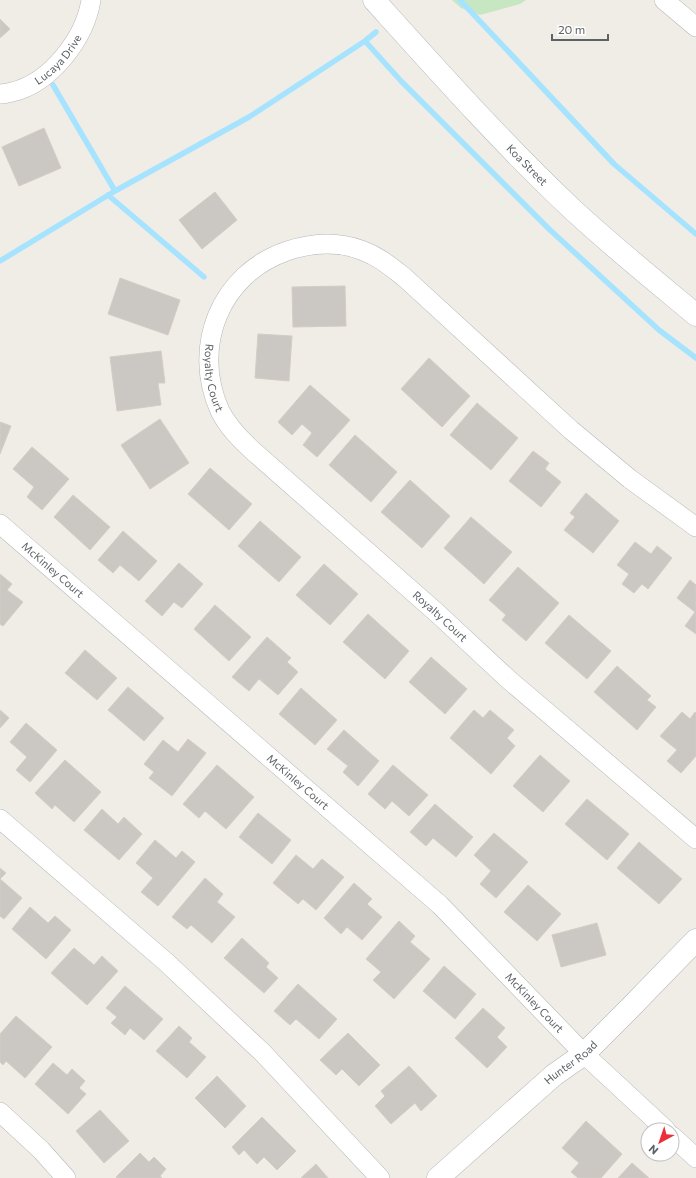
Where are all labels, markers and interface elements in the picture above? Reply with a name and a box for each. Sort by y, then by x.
scale bar [552,16,608,42]
text: 20 m [558,22,585,36]
street label: Lucaya Drive [32,32,84,87]
street label: Koa Street [504,141,551,188]
street label: Royalty Court [203,343,227,414]
street label: McKinley Court [20,539,87,600]
street label: Royalty Court [411,588,471,644]
street label: McKinley Court [264,751,332,812]
street label: McKinley Court [503,970,567,1035]
street label: Hunter Road [541,1038,599,1087]
north arrow [640,1122,680,1162]
text: N [646,1142,661,1158]

